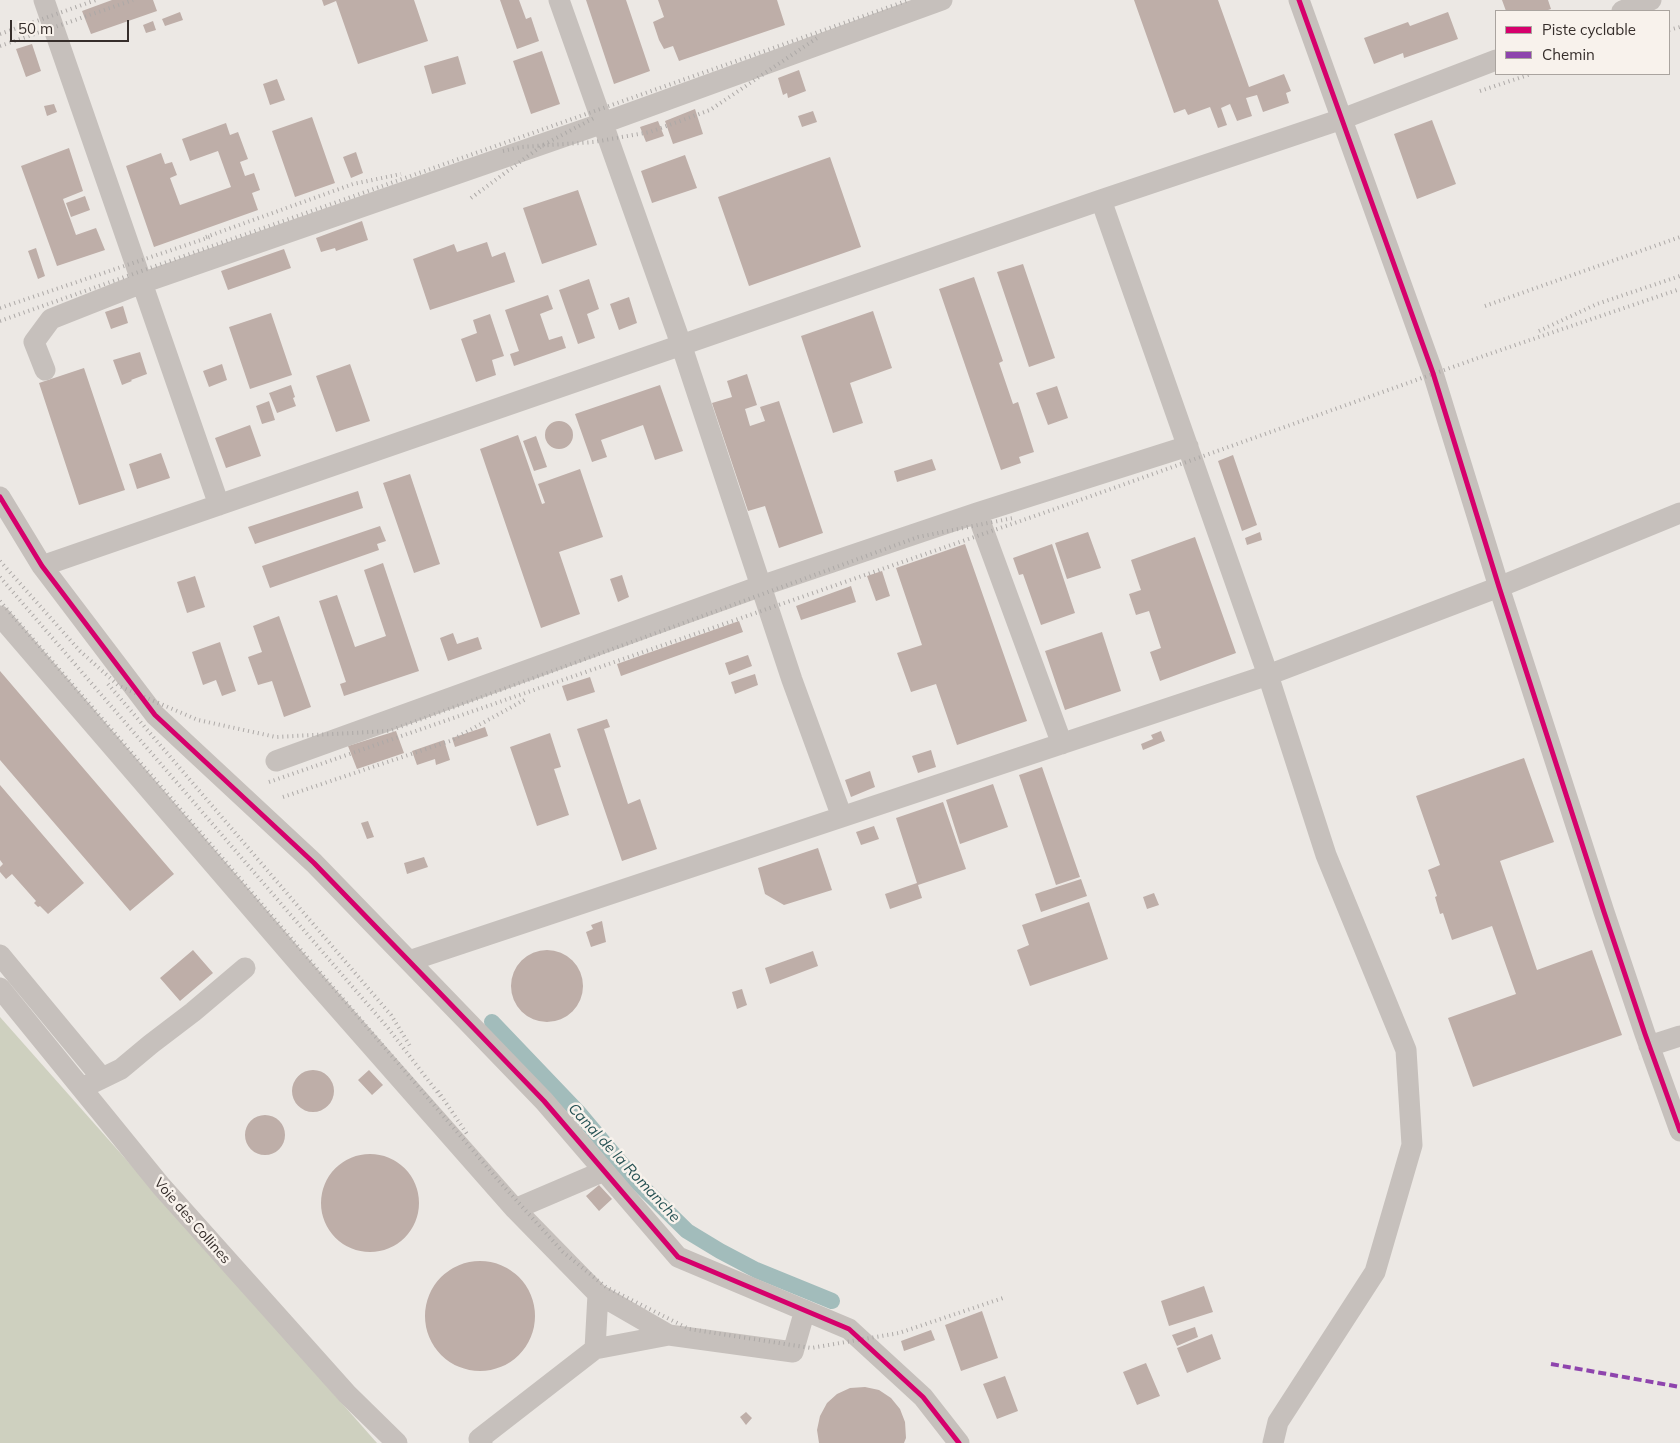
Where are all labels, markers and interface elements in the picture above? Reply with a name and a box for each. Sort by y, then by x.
scale bar [12,10,131,42]
legend [1495,10,1670,75]
text: 50 m [18,19,53,38]
text: Piste cyclable [1542,20,1636,39]
text: Chemin [1542,45,1595,64]
water label: Canal de la Romanche [564,1100,684,1226]
street label: Voie des Collines [150,1175,234,1267]

